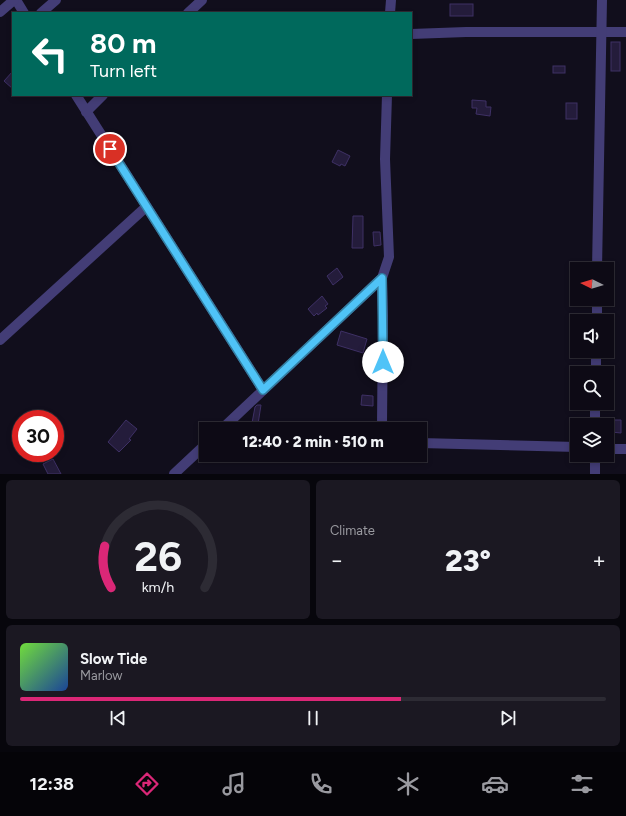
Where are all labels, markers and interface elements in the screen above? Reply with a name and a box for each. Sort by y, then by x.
text: 80 m [90,26,156,60]
icon: left [24,28,76,80]
text: Turn left [90,60,157,82]
pin [93,132,127,166]
icon: arrive [99,138,121,160]
north arrow [570,262,614,306]
map controls [570,262,614,462]
button: sound [570,314,614,358]
position arrow [362,341,404,383]
button: search [570,366,614,410]
speed limit sign: 30 [12,410,64,462]
button: layers [570,418,614,462]
text: 12:40 · 2 min · 510 m [242,433,384,451]
text: Climate [330,523,375,538]
text: 26 [134,530,182,580]
text: 23° [445,542,491,579]
text: − [330,547,344,574]
text: + [592,547,606,574]
text: km/h [142,577,174,595]
text: Slow Tide [80,650,147,668]
text: Marlow [80,668,122,683]
icon: previous [107,707,129,729]
icon: pause [302,707,324,729]
icon: next [497,707,519,729]
icon: directions [133,770,161,798]
icon: music [220,770,248,798]
icon: phone [307,770,335,798]
icon: climate [394,770,422,798]
icon: car [481,770,509,798]
icon: filters [568,770,596,798]
text: 12:38 [30,773,74,795]

